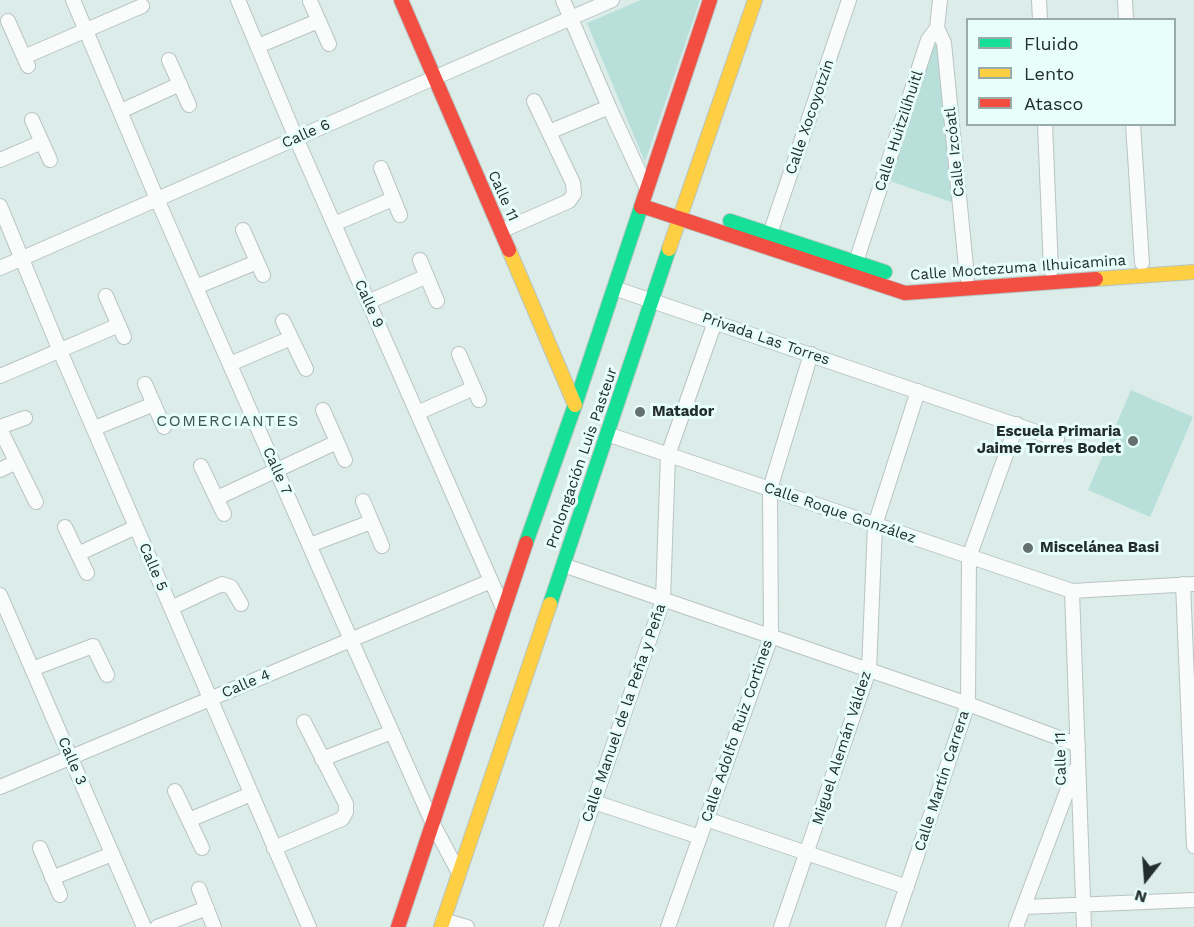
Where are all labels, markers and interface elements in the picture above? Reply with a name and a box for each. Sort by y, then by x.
legend [966,18,1176,126]
text: Fluido [1024,33,1078,54]
street label: Calle Xocoyotzin [782,57,838,177]
text: Lento [1024,63,1074,84]
street label: Calle Huitzilíhuitl [871,68,927,194]
text: Atasco [1024,93,1083,114]
street label: Calle Izcóatl [941,106,969,198]
street label: Calle 6 [279,115,333,153]
street label: Calle 11 [484,168,522,224]
street label: Calle Moctezuma Ilhuicamina [909,251,1127,285]
street label: Calle 9 [350,277,388,331]
street label: Privada Las Torres [700,309,832,369]
street label: Prolongación Luis Pasteur [543,365,621,551]
place label: Matador [652,403,714,421]
marker: Matador [633,405,647,419]
district label: COMERCIANTES [156,411,300,431]
place label: Escuela Primaria Jaime Torres Bodet [977,423,1121,458]
marker: Escuela Primaria Jaime Torres Bodet [1126,434,1140,448]
street label: Calle 7 [259,444,295,498]
street label: Calle Roque González [762,478,918,548]
place label: Miscelánea Basi [1040,539,1159,557]
street label: Calle 5 [135,540,171,594]
marker: Miscelánea Basi [1021,541,1035,555]
street label: Calle Manuel de la Peña y Peña [578,601,670,825]
street label: Calle Adolfo Ruiz Cortines [697,638,777,824]
street label: Calle 4 [219,666,273,702]
street label: Miguel Alemán Váldez [809,669,875,827]
street label: Calle Martín Carrera [911,708,973,854]
street label: Calle 11 [1052,732,1070,786]
street label: Calle 3 [54,734,90,788]
north arrow [1116,849,1176,909]
text: N [1132,886,1149,908]

